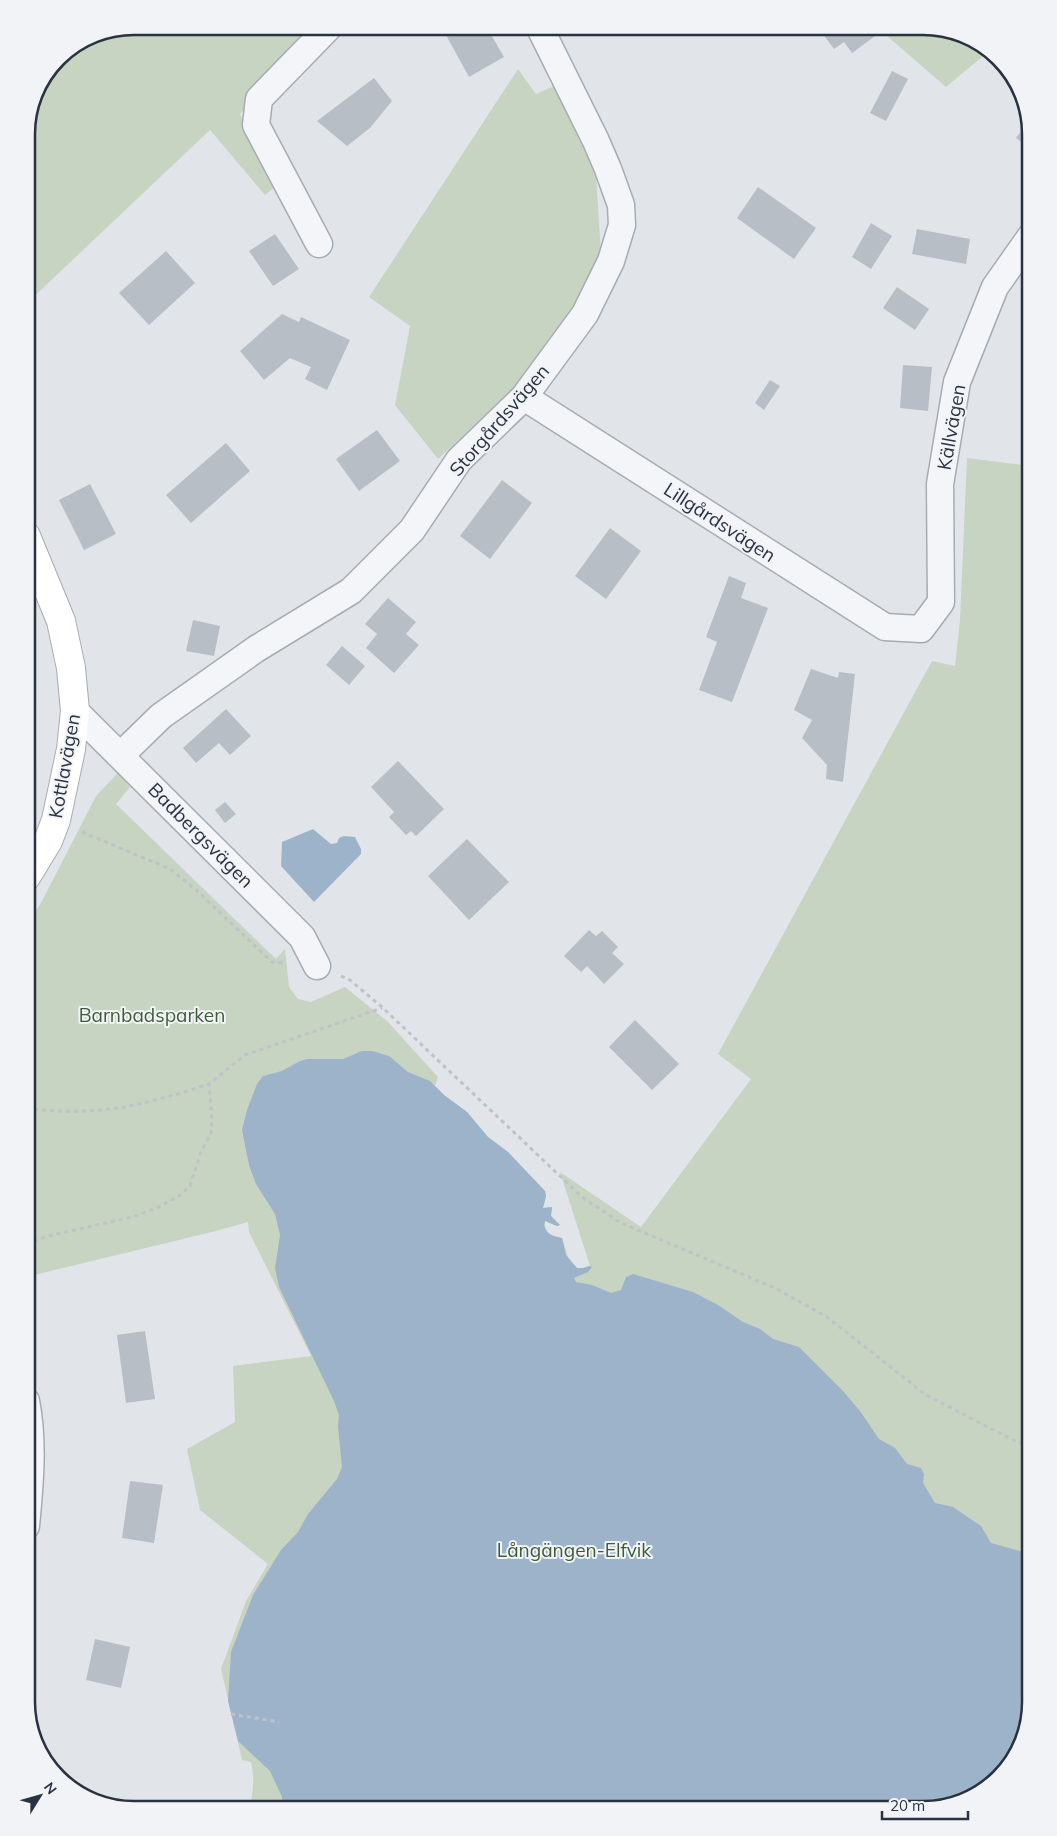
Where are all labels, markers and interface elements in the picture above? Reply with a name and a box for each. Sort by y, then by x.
street label: Storgårdsvägen [444,359,554,481]
street label: Källvägen [932,382,970,472]
street label: Lillgårdsvägen [660,477,780,567]
street label: Kottlavägen [43,712,85,820]
street label: Badbergsvägen [143,777,259,893]
park label: Barnbadsparken [79,1003,225,1027]
park label: Långängen-Elfvik [497,1538,651,1562]
north arrow [15,1771,65,1821]
text: N [40,1779,61,1798]
scale bar [882,1788,968,1820]
text: 20 m [890,1796,925,1815]

